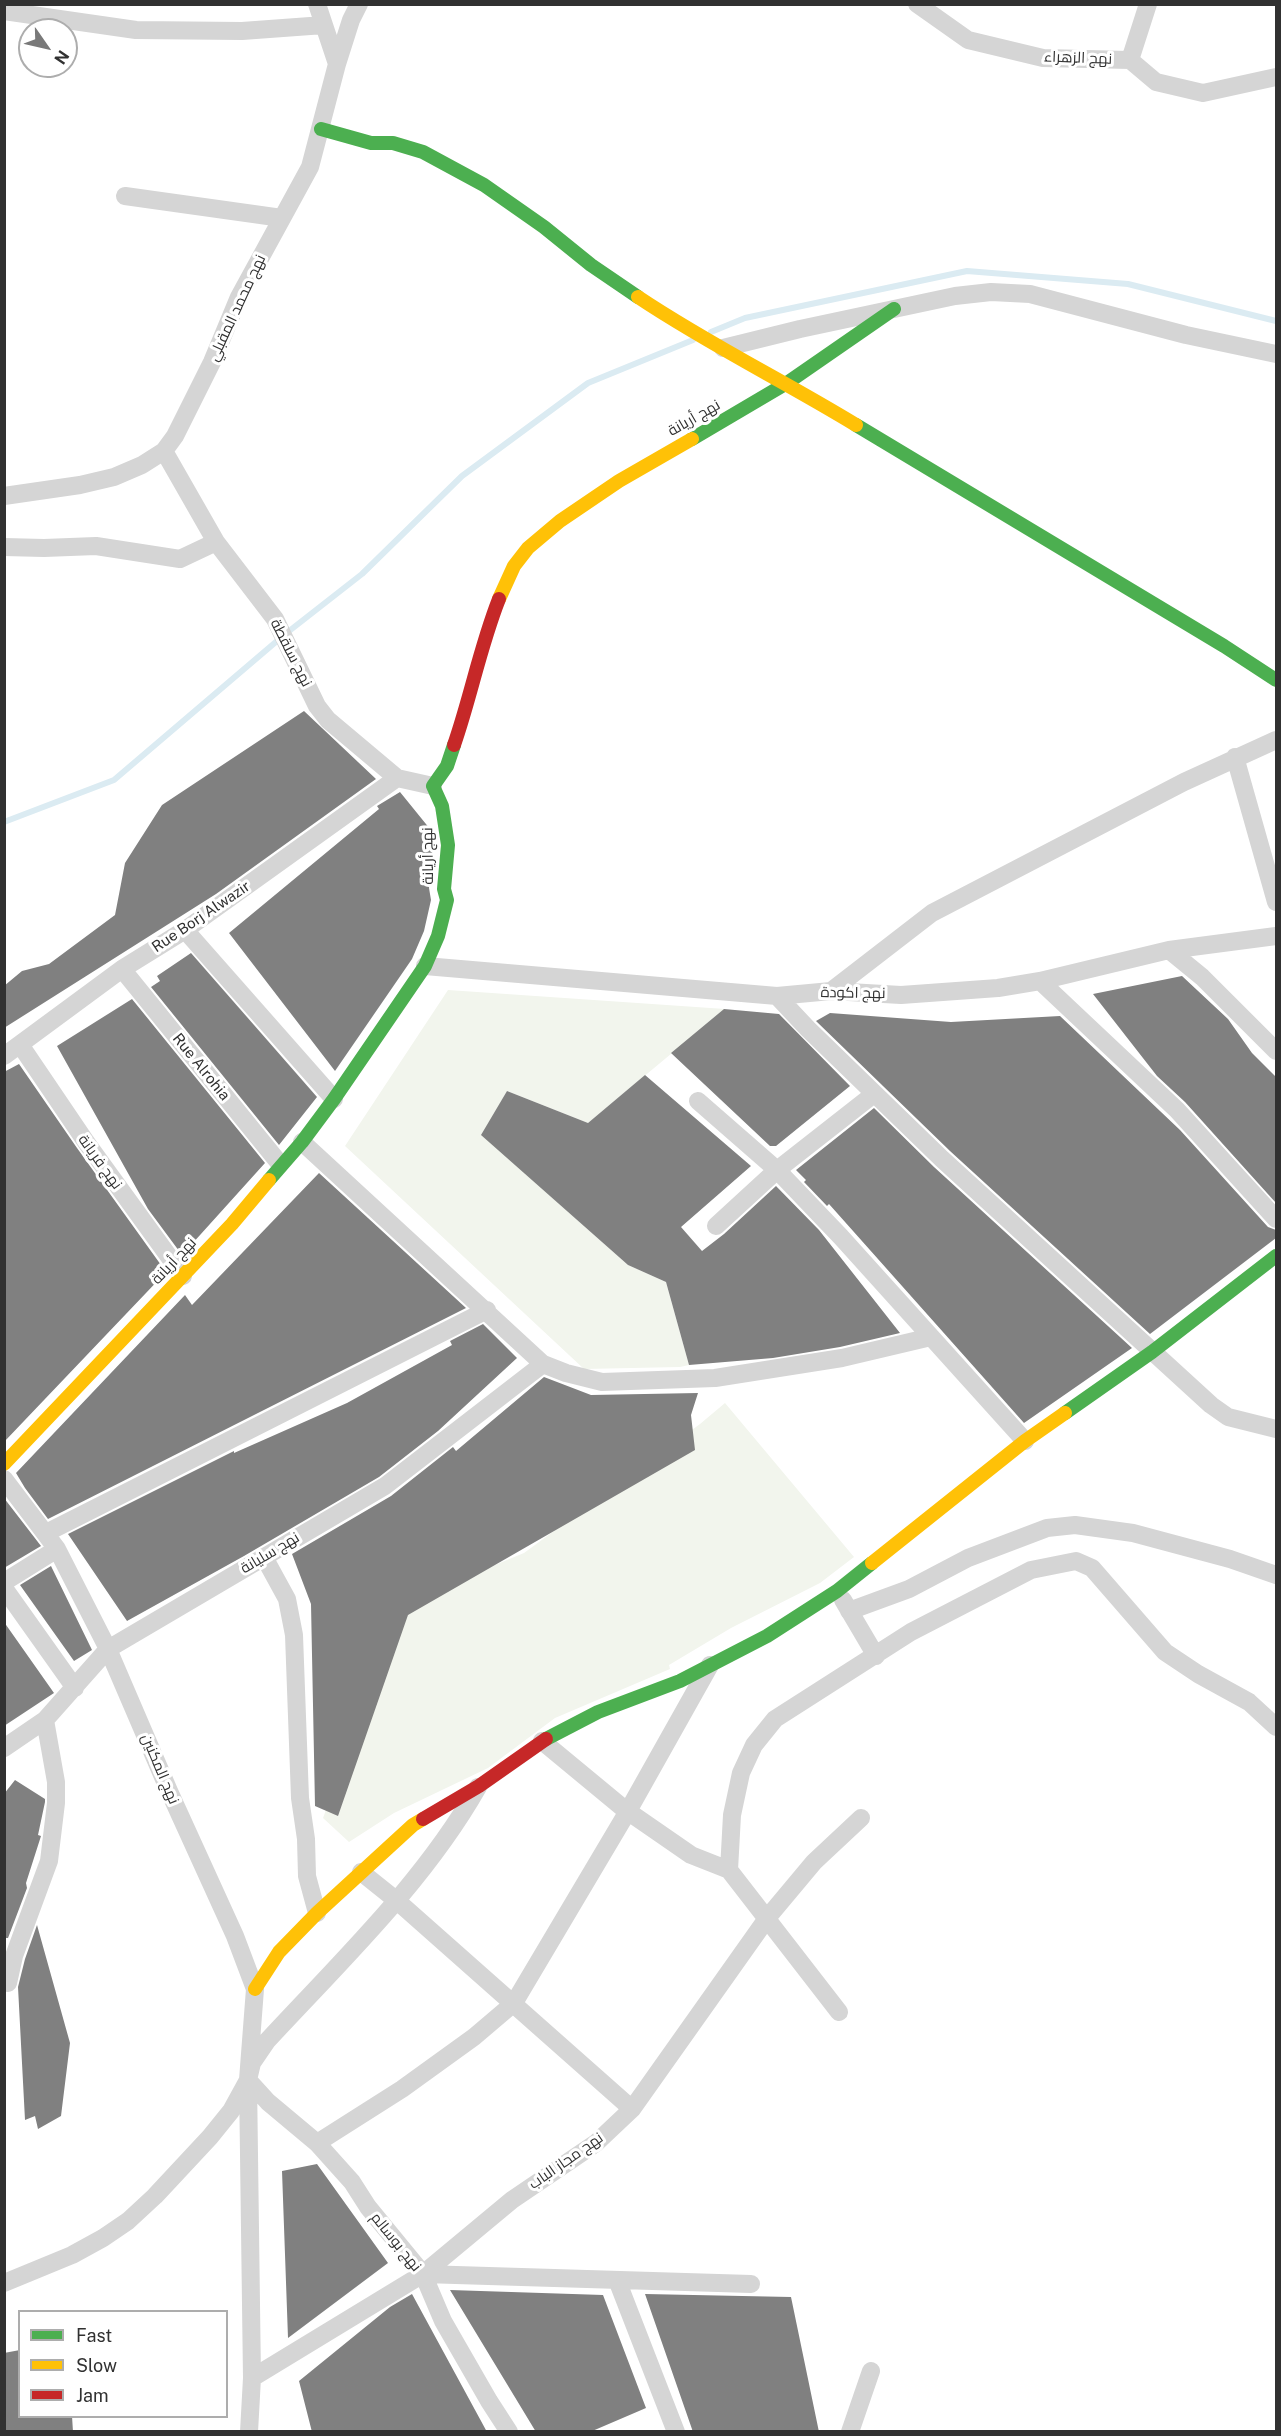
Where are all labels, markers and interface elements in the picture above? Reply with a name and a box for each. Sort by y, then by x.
north arrow [18,18,78,78]
text: N [50,47,73,68]
street label: نهج الزهراء [1044,48,1112,68]
street label: نهج محمد المقبلي [204,252,270,364]
street label: نهج أريانة [665,396,723,440]
street label: نهج سلقطة [266,616,316,690]
street label: نهج أريانة [419,827,437,885]
street label: Rue Borj Alwazir [149,878,253,956]
street label: نهج اكودة [820,983,886,1003]
street label: Rue Alrohia [169,1030,233,1104]
street label: نهج فريانة [74,1131,126,1193]
street label: نهج أريانة [148,1234,200,1288]
street label: نهج سليانة [237,1528,303,1578]
street label: نهج المكنين [137,1731,183,1807]
street label: نهج مجاز الباب [525,2129,607,2193]
street label: نهج بوسالم [367,2209,425,2275]
legend [18,2310,228,2418]
text: Fast [76,2325,112,2346]
text: Slow [76,2355,117,2376]
text: Jam [76,2385,109,2406]

